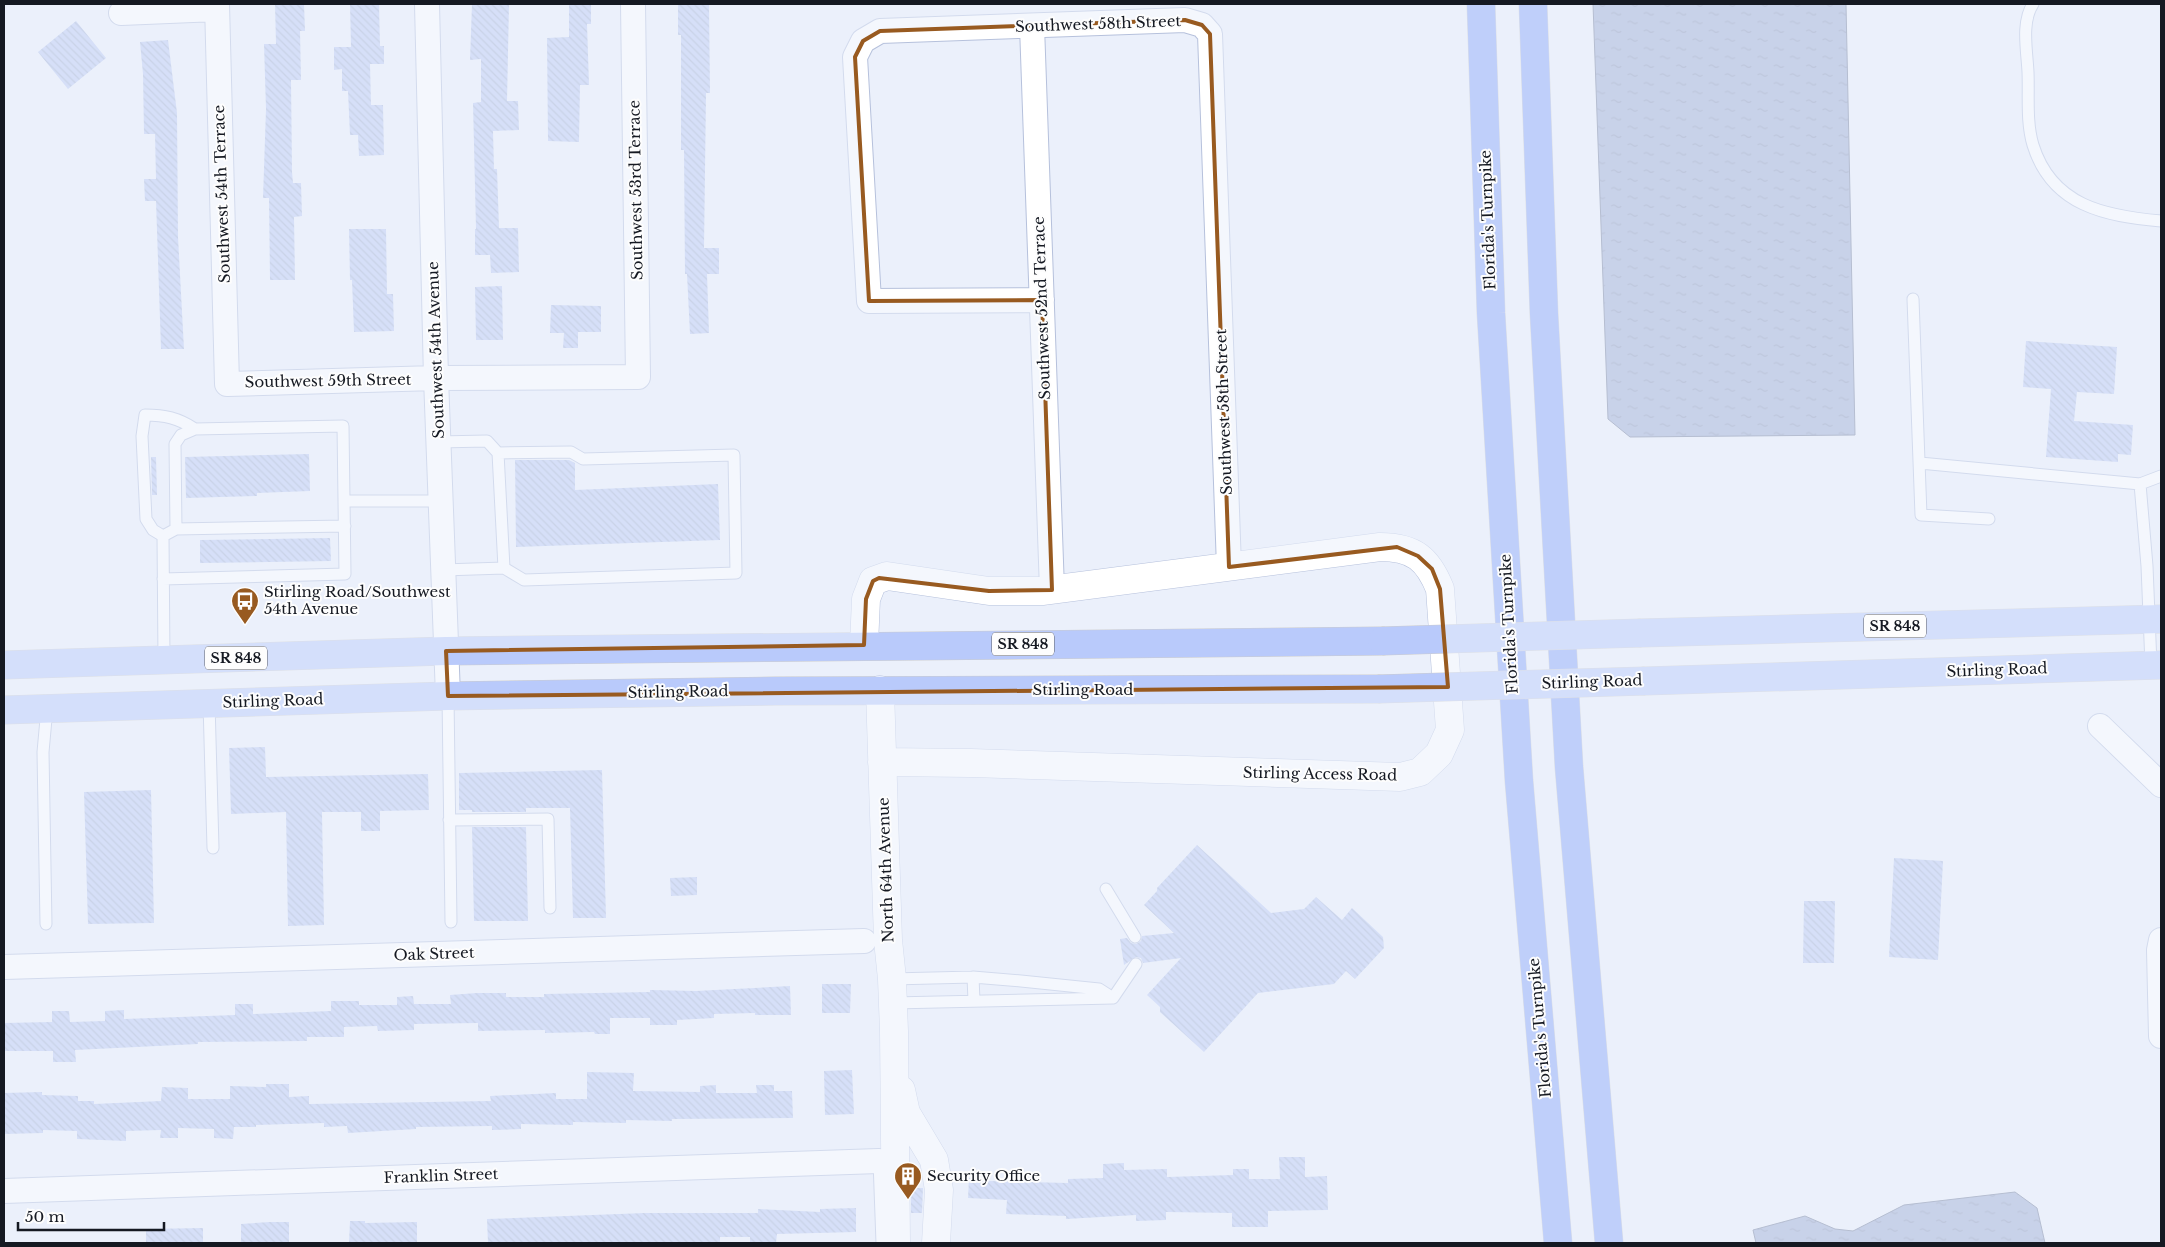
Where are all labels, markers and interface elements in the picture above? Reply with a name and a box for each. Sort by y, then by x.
street label: Southwest 58th Street [1015,11,1182,36]
street label: Southwest 53rd Terrace [624,100,647,280]
street label: Southwest 54th Terrace [209,104,234,284]
street label: Florida's Turnpike [1476,150,1499,290]
street label: Southwest 52nd Terrace [1029,216,1054,400]
street label: Southwest 54th Avenue [423,261,448,439]
street label: Southwest 58th Street [1211,328,1236,495]
street label: Southwest 59th Street [244,370,412,391]
street label: Florida's Turnpike [1495,554,1522,694]
place label: Stirling Road/Southwest 54th Avenue [264,582,451,618]
bus stop icon: Stirling Road/Southwest 54th Avenue [230,586,260,625]
road number: SR 848 [1864,614,1926,638]
road number: SR 848 [992,633,1054,656]
road number: SR 848 [205,646,267,670]
street label: Stirling Road [1946,658,2048,681]
street label: Stirling Road [1541,670,1643,693]
street label: Stirling Road [1033,680,1133,699]
street label: Stirling Road [627,681,729,702]
street label: Stirling Road [222,689,324,712]
street label: Stirling Access Road [1243,763,1397,784]
street label: North 64th Avenue [873,797,898,943]
street label: Oak Street [393,943,475,964]
street label: Florida's Turnpike [1524,957,1555,1099]
building icon: Security Office [893,1161,923,1200]
street label: Franklin Street [383,1164,499,1187]
place label: Security Office [927,1166,1040,1185]
scale bar [18,1200,164,1232]
text: 50 m [25,1207,65,1226]

